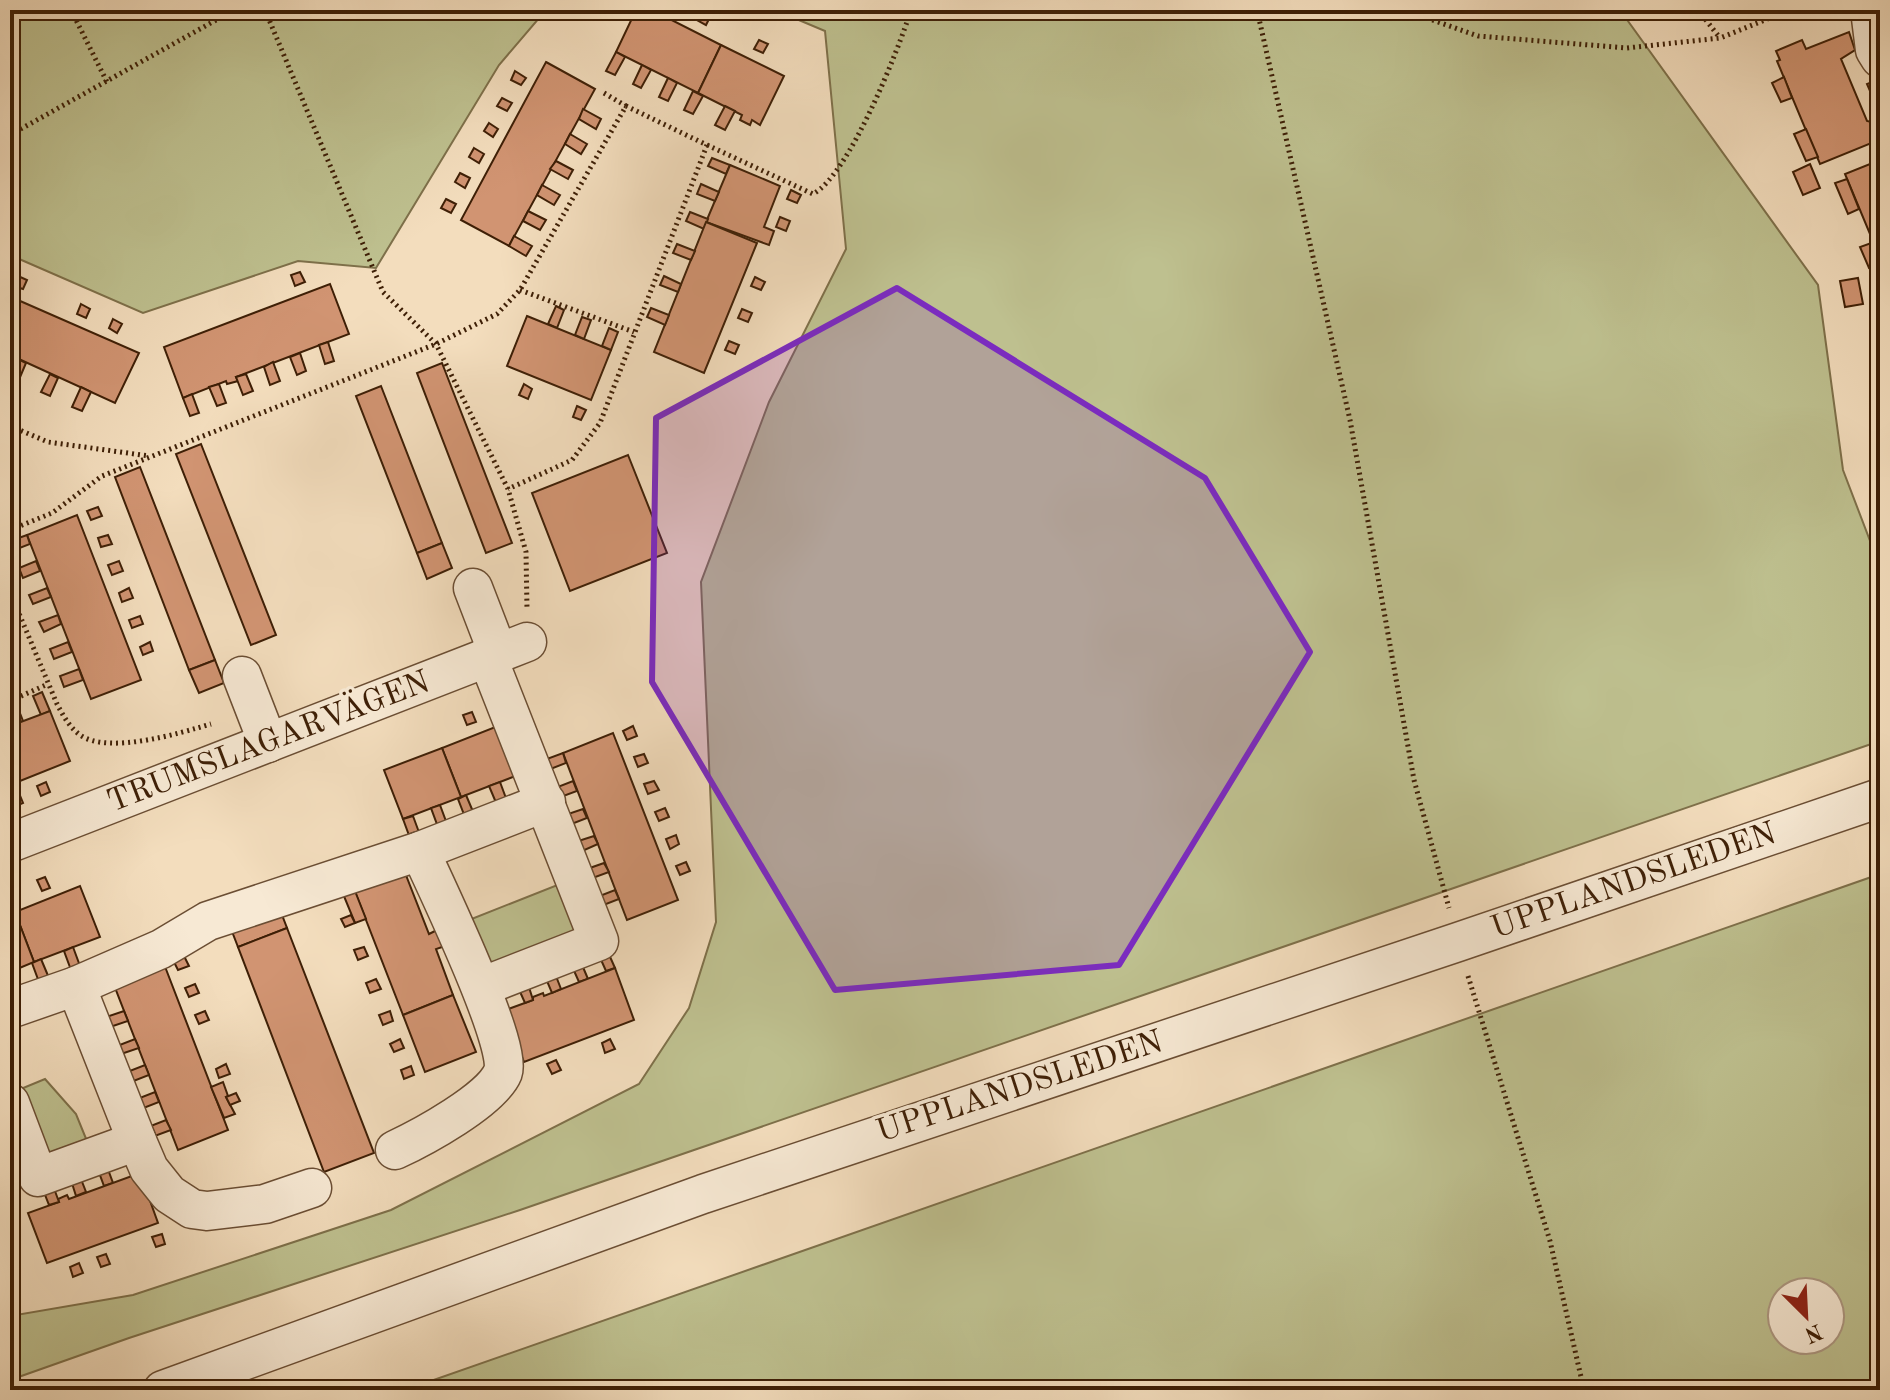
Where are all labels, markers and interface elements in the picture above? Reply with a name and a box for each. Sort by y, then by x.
street label: TRUMSLAGARVÄGEN [101,662,435,819]
street label: UPPLANDSLEDEN [1487,818,1781,946]
street label: UPPLANDSLEDEN [873,1027,1167,1149]
north arrow [1766,1276,1846,1356]
text: N [1801,1319,1825,1346]

